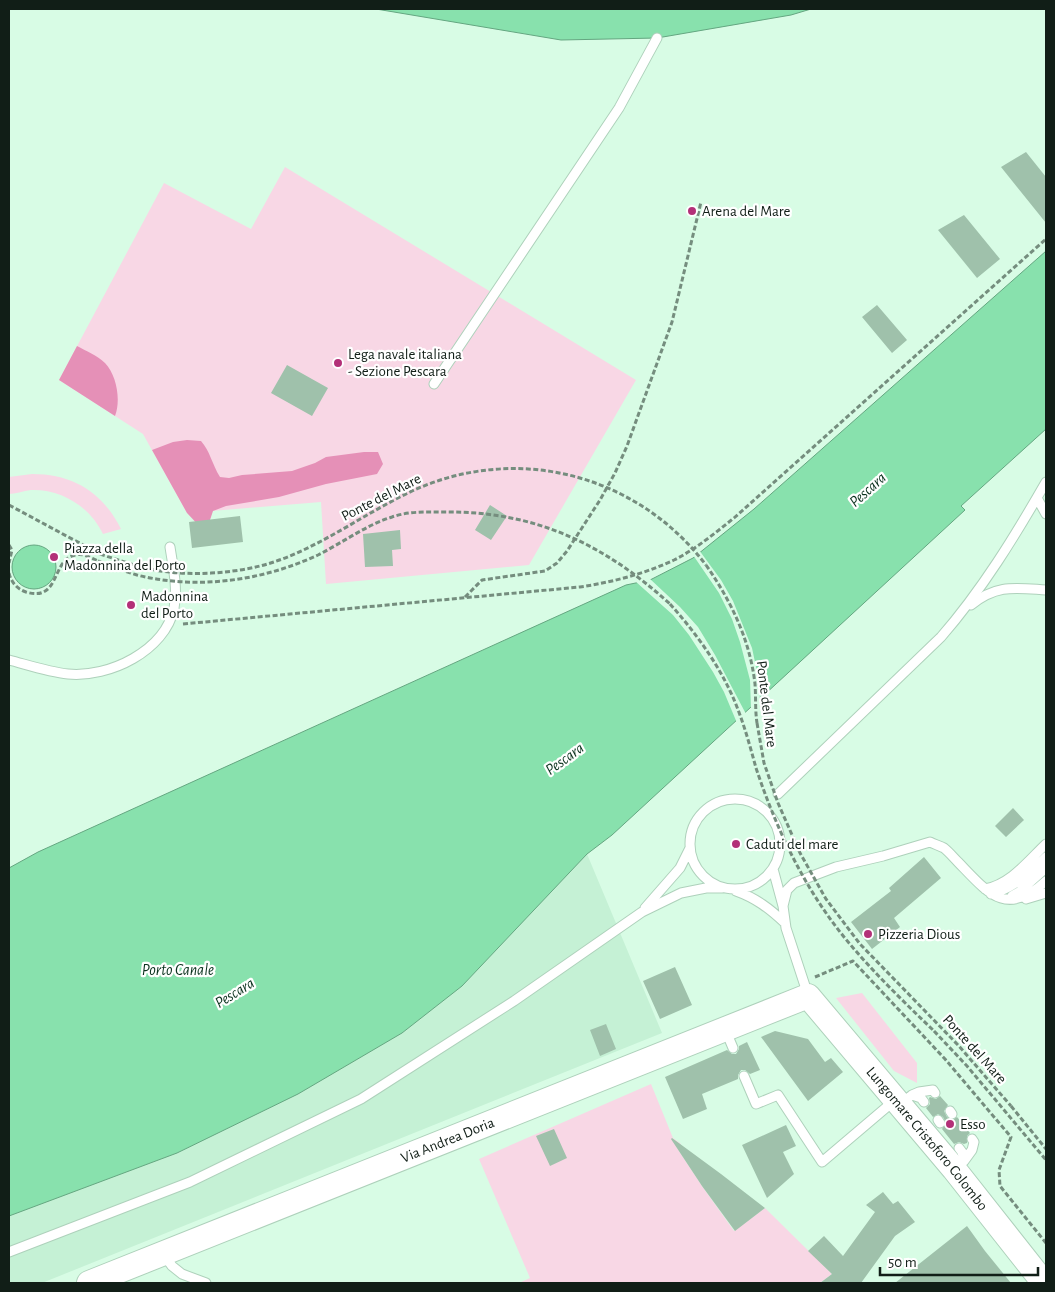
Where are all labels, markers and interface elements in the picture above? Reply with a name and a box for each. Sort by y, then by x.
place label: Arena del Mare [702,204,791,219]
marker: Arena del Mare [686,205,698,217]
place label: Lega navale italiana - Sezione Pescara [348,347,462,379]
marker: Lega navale italiana - Sezione Pescara [332,357,344,369]
water label: Pescara [846,469,889,510]
street label: Ponte del Mare [339,471,424,524]
place label: Piazza della Madonnina del Porto [64,541,186,573]
marker: Piazza della Madonnina del Porto [48,551,60,563]
place label: Madonnina del Porto [141,589,208,621]
marker: Madonnina del Porto [125,599,137,611]
street label: Ponte del Mare [754,660,779,748]
water label: Pescara [542,740,587,778]
place label: Caduti del mare [746,837,839,852]
marker: Caduti del mare [730,838,742,850]
place label: Pizzeria Dious [878,927,960,942]
marker: Pizzeria Dious [862,928,874,940]
water label: Porto Canale [142,962,214,978]
water label: Pescara [212,975,257,1011]
street label: Ponte del Mare [940,1012,1009,1087]
street label: Lungomare Cristoforo Colombo [863,1064,991,1213]
street label: Via Andrea Doria [399,1115,497,1166]
place label: Esso [960,1117,986,1132]
marker: Esso [944,1118,956,1130]
scale bar [880,1244,1038,1276]
text: 50 m [888,1255,917,1270]

